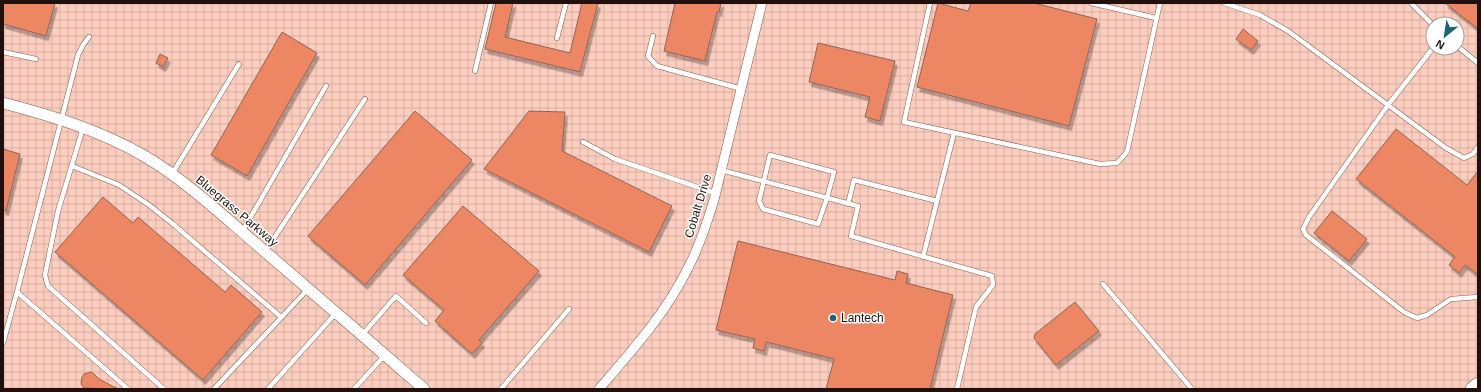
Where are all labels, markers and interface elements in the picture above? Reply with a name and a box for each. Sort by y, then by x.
north arrow [1425,16,1465,56]
text: N [1434,37,1446,52]
street label: Cobalt Drive [682,172,714,240]
street label: Bluegrass Parkway [193,173,281,249]
place label: Lantech [841,311,884,325]
marker: Lantech [828,313,838,323]

